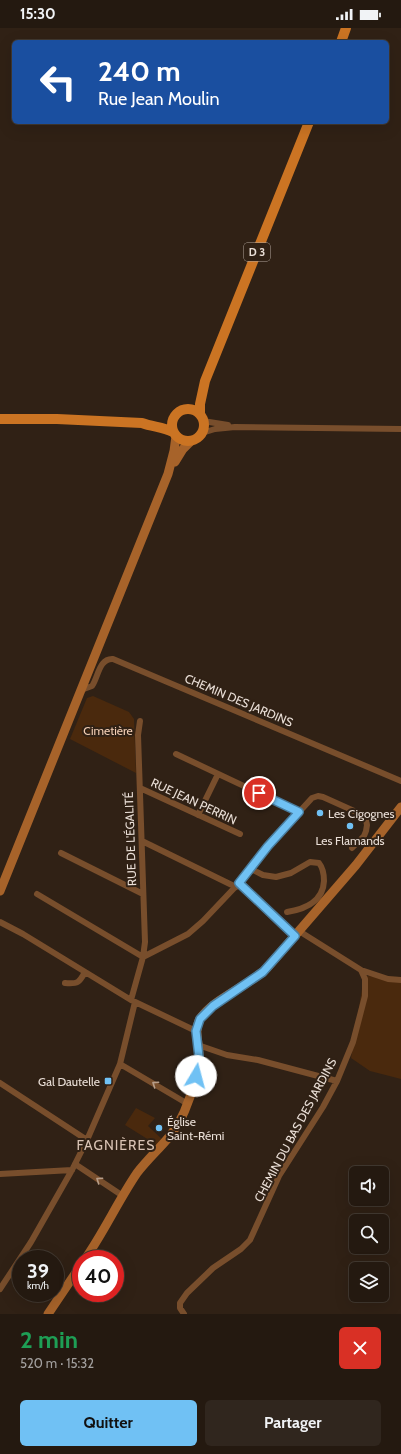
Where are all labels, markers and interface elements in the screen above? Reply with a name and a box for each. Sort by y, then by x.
text: 15:30 [20,5,56,23]
text: 240 m [98,54,181,88]
icon: left [32,56,84,108]
text: Rue Jean Moulin [98,88,220,110]
road number: D 3 [244,243,270,261]
street label: CHEMIN DES JARDINS [182,670,296,730]
park label: Cimetière [83,723,133,738]
street label: RUE JEAN PERRIN [149,775,239,827]
pin [242,776,276,810]
icon: arrive [248,782,270,804]
street label: RUE DE L'ÉGALITÉ [121,791,139,886]
place label: Les Cigognes [328,806,394,821]
marker: Les Cigognes [315,808,325,818]
marker: Les Flamands [345,821,355,831]
place label: Les Flamands [315,833,385,848]
position arrow [175,1055,217,1097]
street label: CHEMIN DU BAS DES JARDINS [251,1055,339,1205]
place label: Gal Dautelle [38,1074,100,1089]
marker: Gal Dautelle [103,1076,113,1086]
one-way arrow [152,1082,159,1089]
place label: Église Saint-Rémi [167,1114,224,1143]
marker: Église Saint-Rémi [154,1123,164,1133]
district label: FAGNIÈRES [76,1136,156,1154]
map controls [349,1166,389,1302]
button: sound [349,1166,389,1206]
one-way arrow [97,1178,104,1185]
button: search [349,1214,389,1254]
speed limit sign: 40 [72,1250,124,1302]
text: 39 [27,1259,49,1283]
button: layers [349,1262,389,1302]
text: km/h [27,1279,49,1292]
text: 2 min [20,1325,78,1354]
button: close [339,1327,381,1369]
text: 520 m · 15:32 [20,1355,94,1371]
button: Quitter [20,1400,197,1446]
button: Partager [205,1400,381,1446]

